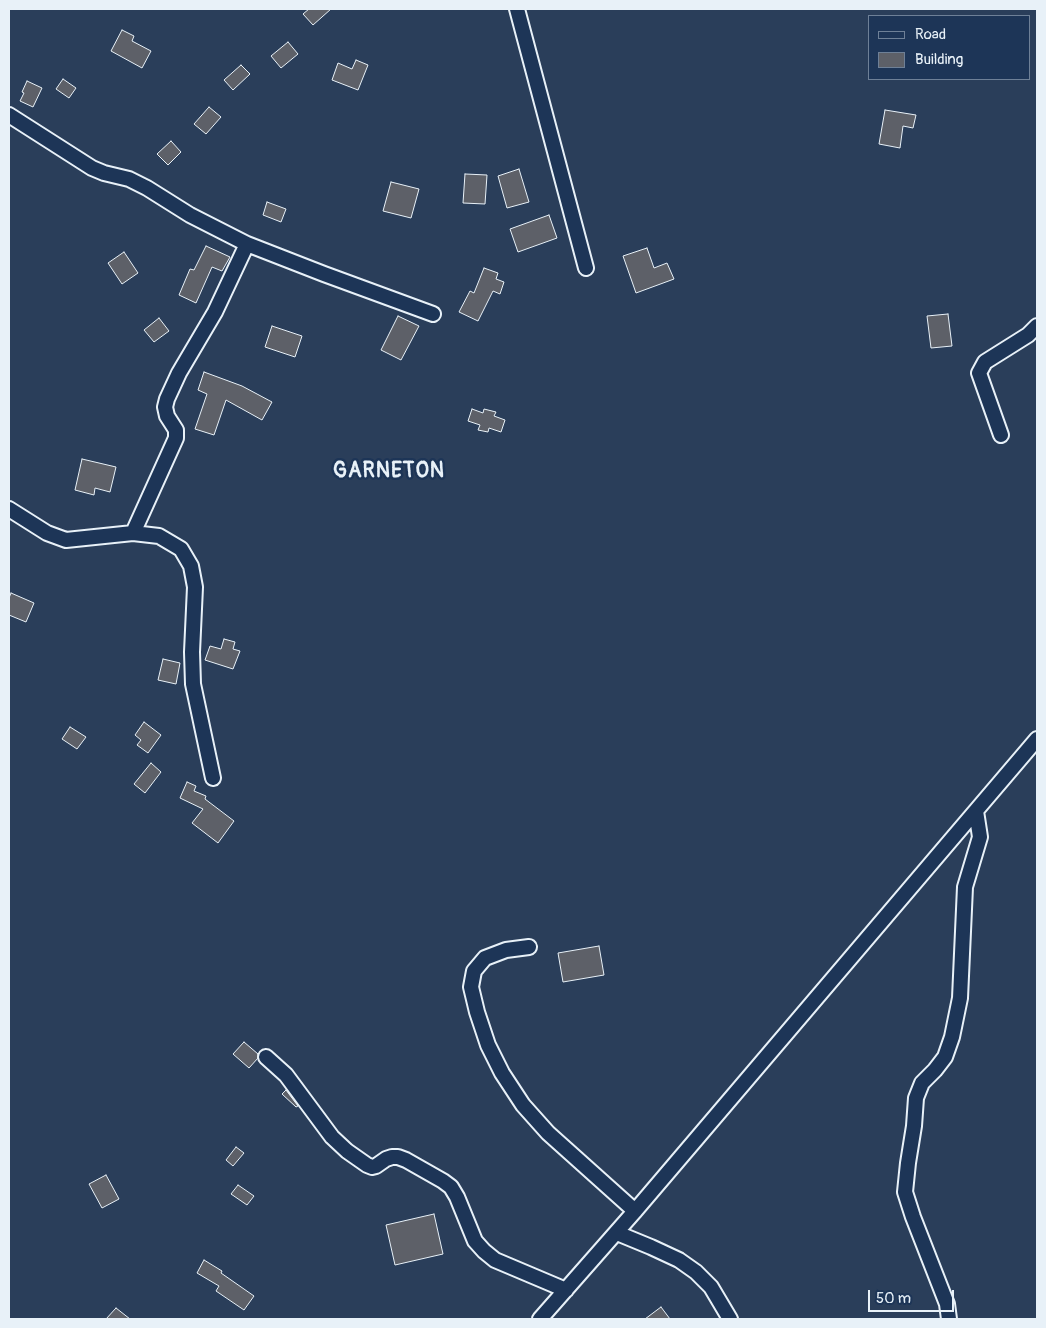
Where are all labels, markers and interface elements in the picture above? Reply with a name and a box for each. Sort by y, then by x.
legend [868,15,1031,80]
text: Road [915,25,946,44]
text: Building [915,50,963,69]
district label: GARNETON [332,459,446,485]
scale bar [871,1280,957,1312]
text: 50 m [876,1289,911,1308]

